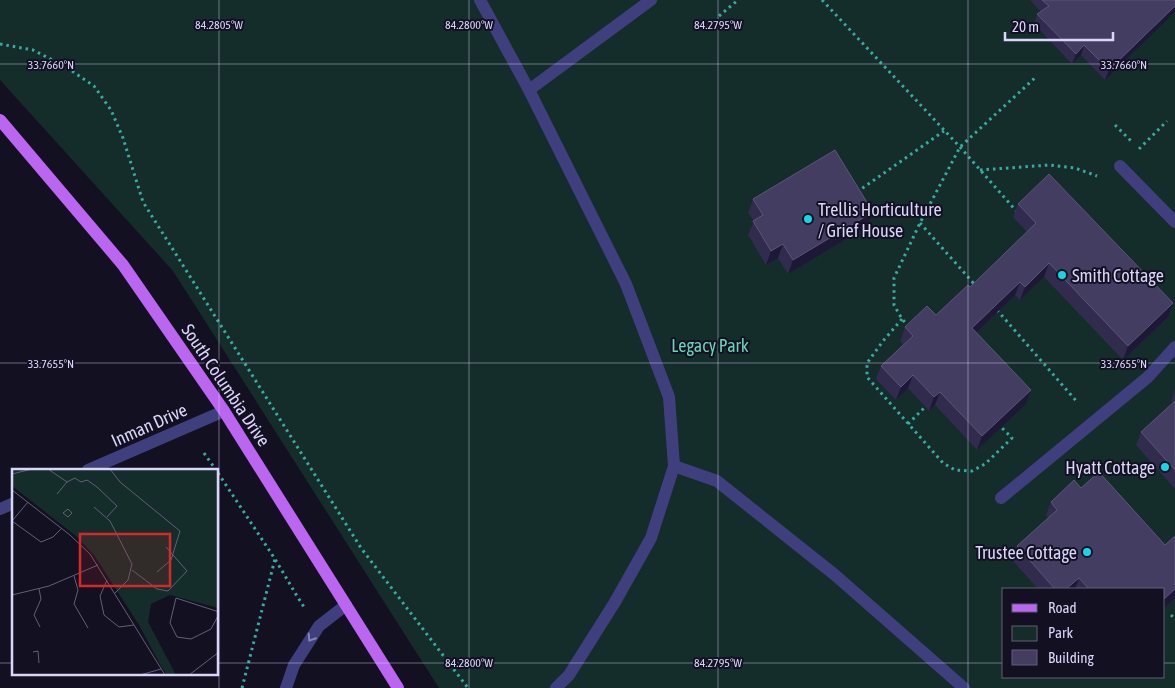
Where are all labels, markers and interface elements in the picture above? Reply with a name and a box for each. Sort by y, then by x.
scale bar [1005,10,1112,42]
text: 84.2805°W [195,18,243,32]
text: 84.2800°W [445,18,493,32]
text: 84.2795°W [694,18,742,32]
text: 20 m [1012,18,1039,35]
text: 33.7660°N [28,58,74,72]
text: 33.7660°N [1101,58,1147,72]
place label: Trellis Horticulture / Grief House [818,199,942,241]
marker: Trellis Horticulture / Grief House [802,213,814,225]
place label: Smith Cottage [1072,265,1164,286]
marker: Smith Cottage [1056,269,1068,281]
street label: South Columbia Drive [177,320,275,450]
park label: Legacy Park [671,335,749,356]
text: 33.7655°N [28,357,74,371]
text: 33.7655°N [1101,357,1147,371]
street label: Inman Drive [108,399,190,451]
place label: Hyatt Cottage [1065,457,1155,478]
marker: Hyatt Cottage [1159,461,1171,473]
inset map [12,469,219,676]
place label: Trustee Cottage [975,542,1077,563]
marker: Trustee Cottage [1081,546,1093,558]
legend [1002,588,1165,678]
text: Road [1048,599,1077,616]
text: Park [1048,624,1073,641]
one-way arrow [308,632,317,642]
text: Building [1048,649,1094,666]
text: 84.2800°W [445,656,493,670]
text: 84.2795°W [694,656,742,670]

